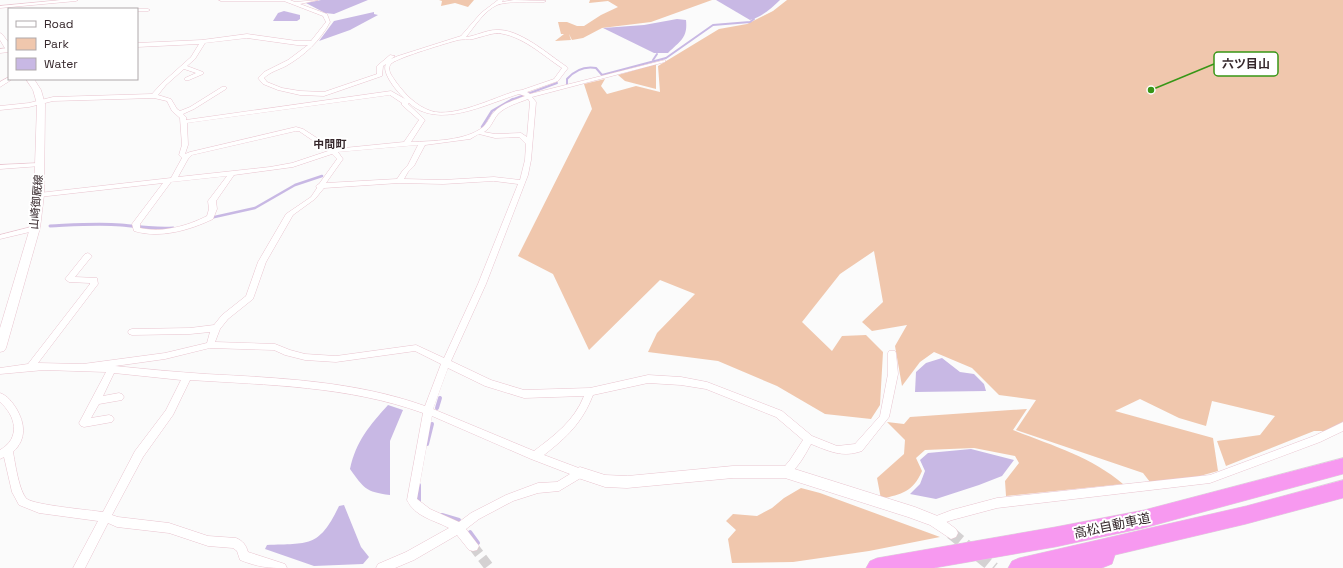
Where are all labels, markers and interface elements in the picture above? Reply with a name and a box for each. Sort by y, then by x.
legend [8,8,138,80]
text: Road [44,16,73,32]
text: Park [44,36,69,52]
callout: 六ツ目山 [1214,52,1278,76]
text: Water [44,56,78,72]
text: 六ツ目山 [1222,56,1270,72]
district label: 中間町 [314,137,347,151]
street label: 山崎御厩線 [27,174,45,230]
street label: 高松自動車道 [1072,509,1152,542]

